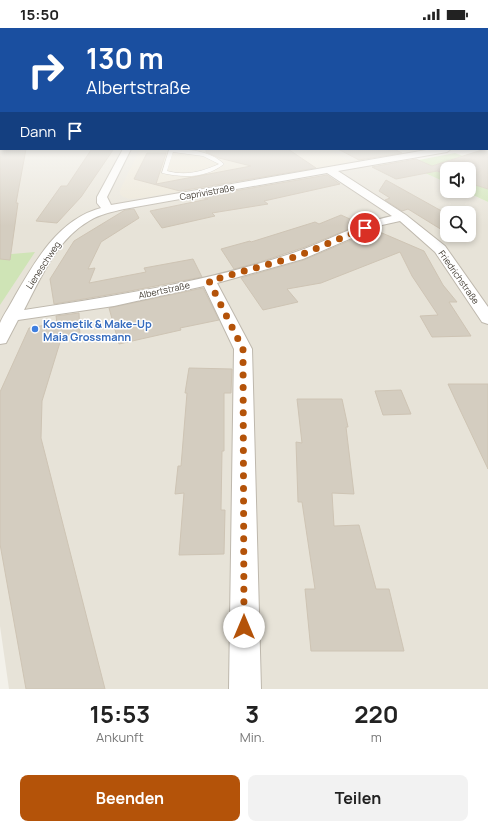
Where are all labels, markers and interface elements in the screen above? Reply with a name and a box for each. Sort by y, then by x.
text: 15:50 [20,4,59,25]
text: 130 m [86,39,164,77]
icon: right [20,44,72,96]
text: Albertstraße [86,75,191,99]
icon: arrive [64,120,86,142]
text: Dann [20,121,56,142]
map controls [440,162,476,242]
button: sound [440,162,476,198]
street label: Caprivistraße [178,181,236,203]
button: search [440,206,476,242]
pin [348,211,382,245]
icon: arrive [354,217,376,239]
street label: Lieneschweg [23,238,63,292]
street label: Friedrichstraße [436,247,482,307]
street label: Albertstraße [137,278,191,302]
place label: Kosmetik & Make-Up Maia Grossmann [43,316,152,344]
marker: Kosmetik & Make-Up Maia Grossmann [30,324,40,334]
position arrow [223,606,265,648]
text: 15:53 [89,697,150,730]
text: 3 [245,697,259,730]
text: 220 [354,697,399,730]
text: Ankunft [96,728,144,746]
text: Min. [240,728,265,746]
text: m [371,728,382,746]
button: Beenden [20,775,240,821]
button: Teilen [248,775,468,821]

